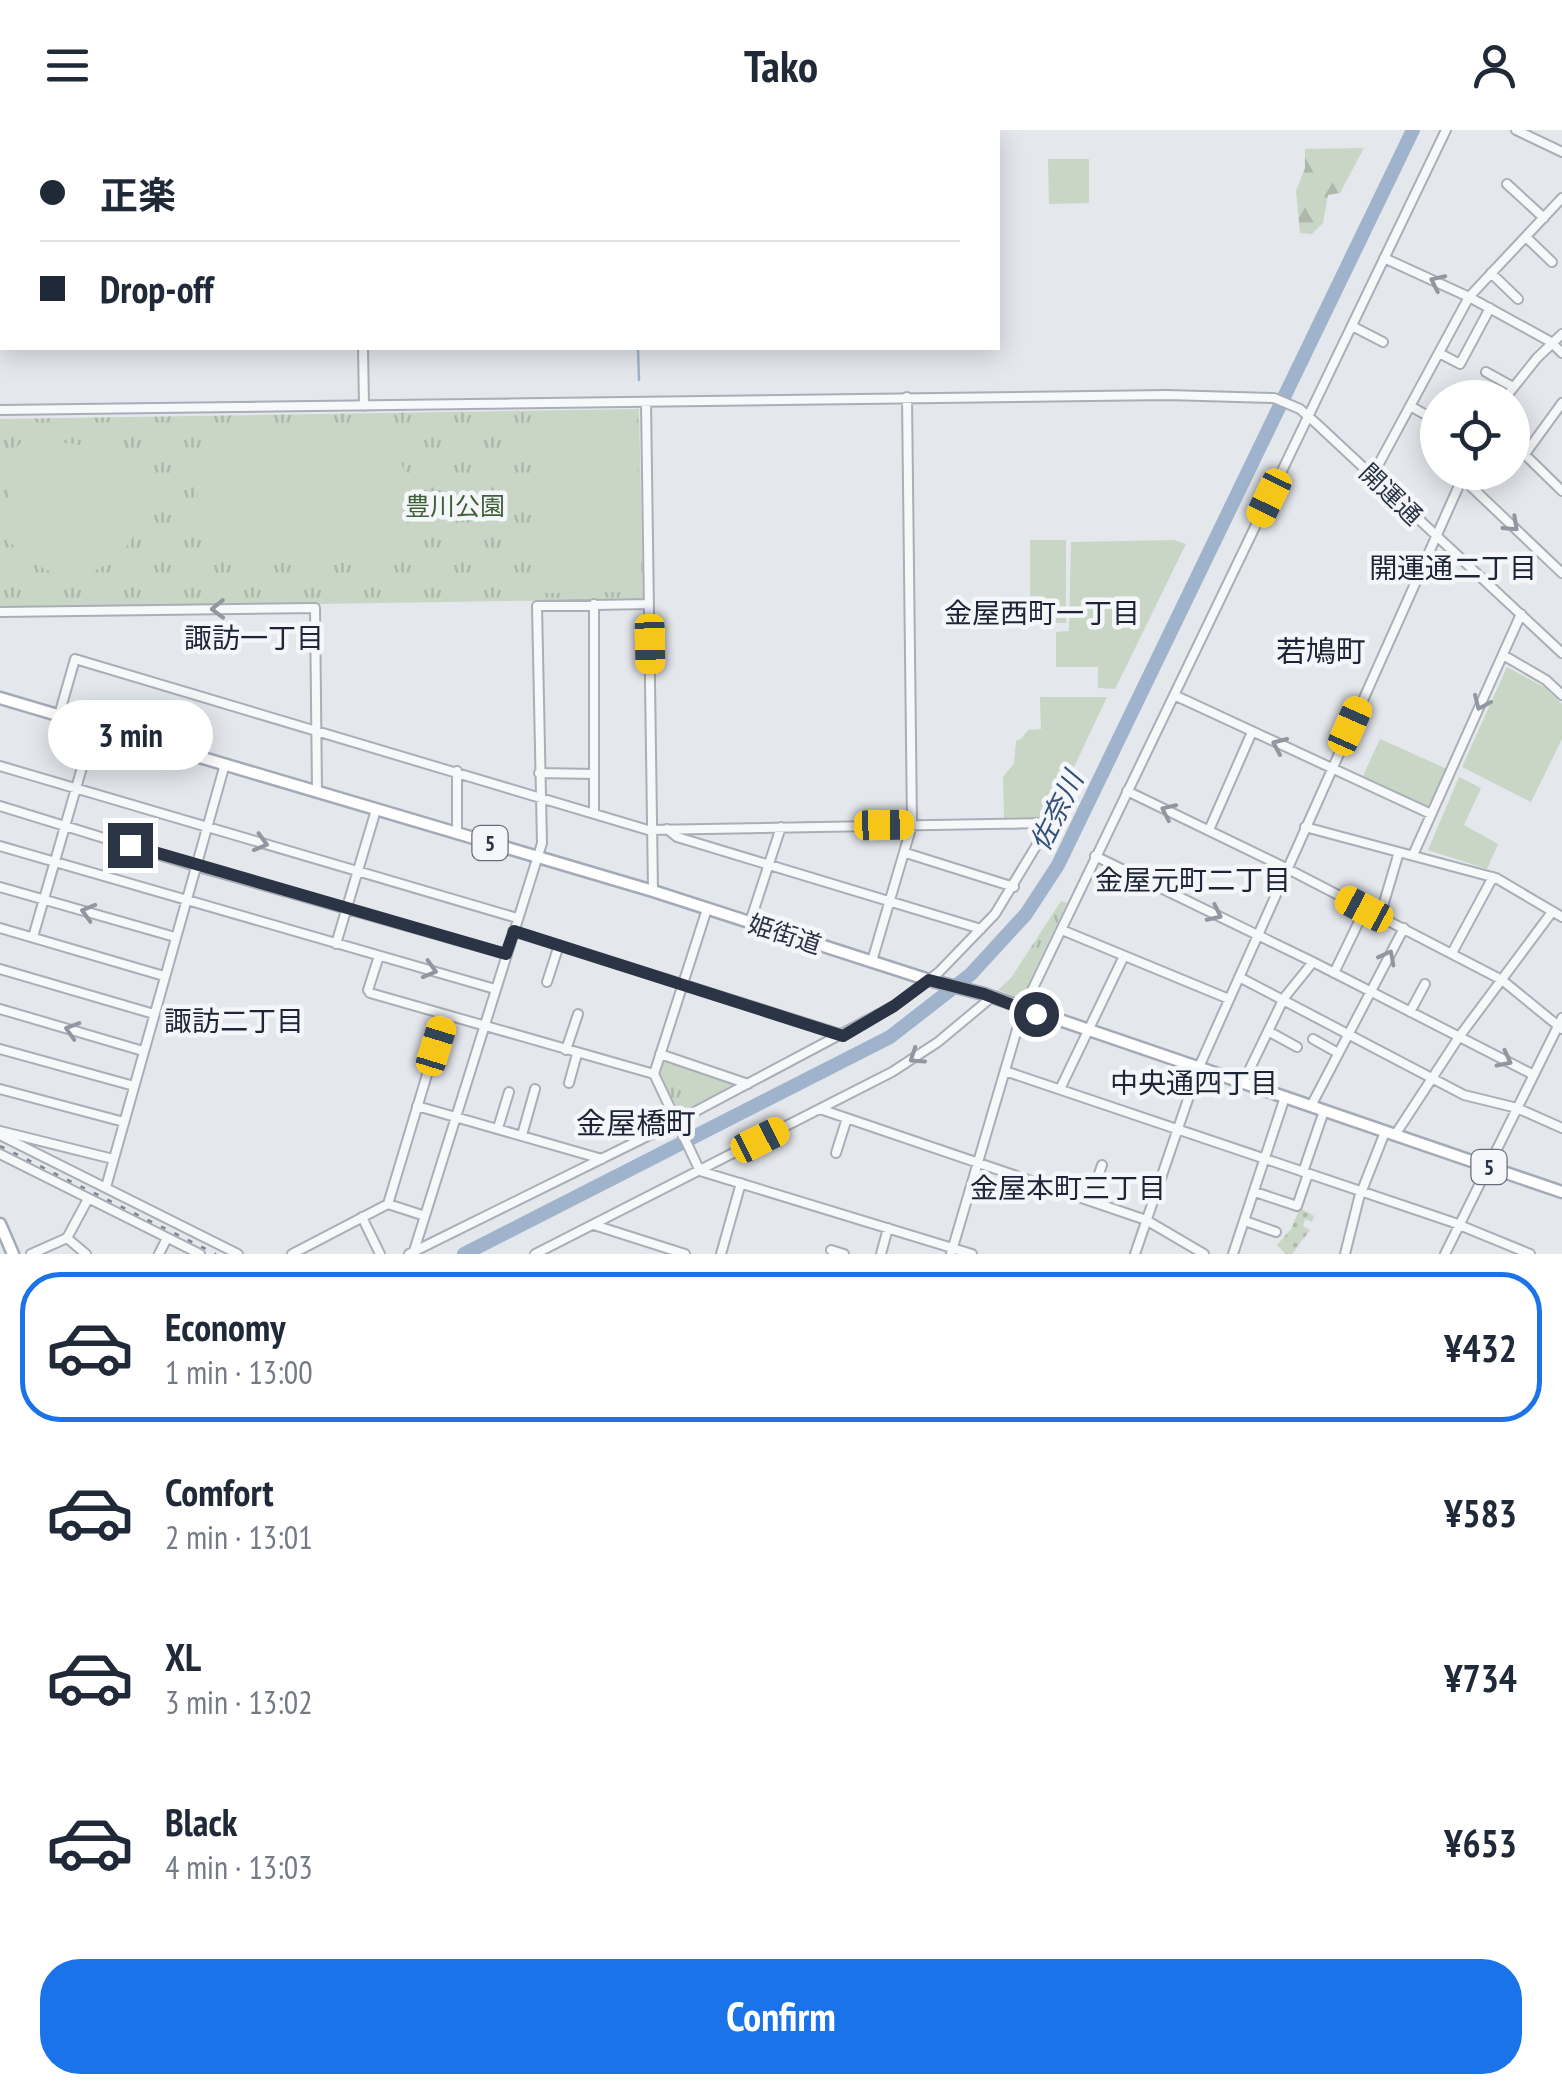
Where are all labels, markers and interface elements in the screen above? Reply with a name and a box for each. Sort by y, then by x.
text: Tako [744,36,818,94]
icon: menu [40,38,95,93]
icon: person [1467,38,1522,93]
text: 正楽 [100,170,176,219]
text: Drop-off [100,264,214,313]
one-way arrow [1430,275,1448,295]
map controls [1420,380,1530,490]
button: locate [1420,380,1530,490]
street label: 開運通 [1353,456,1429,532]
car [1242,464,1296,532]
park label: 豊川公園 [405,490,505,522]
one-way arrow [1500,513,1519,531]
district label: 開運通二丁目 [1369,549,1537,586]
district label: 金屋西町一丁目 [944,594,1140,631]
one-way arrow [209,598,224,620]
car [634,614,666,674]
district label: 諏訪一丁目 [184,619,324,656]
district label: 若鳩町 [1276,631,1366,670]
car [1324,692,1376,760]
one-way arrow [1473,693,1493,711]
callout: 3 min [48,700,212,770]
text: 3 min [98,714,163,756]
one-way arrow [1271,737,1289,757]
water label: 佐奈川 [1021,762,1092,857]
one-way arrow [1160,803,1178,823]
car [854,809,914,841]
route end [108,823,153,868]
road number: 5 [472,826,508,860]
one-way arrow [252,831,269,852]
district label: 金屋元町二丁目 [1095,861,1291,898]
car [1330,882,1398,936]
one-way arrow [1204,901,1222,921]
one-way arrow [80,903,97,924]
street label: 姫街道 [744,907,826,961]
one-way arrow [1376,950,1395,968]
one-way arrow [421,958,438,979]
route start [1014,992,1059,1037]
district label: 諏訪二丁目 [164,1002,304,1039]
car [413,1013,459,1079]
one-way arrow [64,1021,81,1042]
one-way arrow [908,1045,927,1063]
one-way arrow [1494,1048,1512,1067]
district label: 中央通四丁目 [1110,1064,1278,1101]
district label: 金屋橋町 [576,1103,696,1142]
car [726,1113,794,1167]
road number: 5 [1472,1150,1506,1184]
district label: 金屋本町三丁目 [970,1169,1166,1206]
icon: car [45,1302,135,1392]
text: Economy [165,1302,285,1351]
text: ¥432 [1444,1323,1517,1372]
text: 1 min · 13:00 [165,1351,313,1393]
icon: car [45,1467,135,1557]
text: Comfort [165,1467,274,1516]
text: ¥583 [1444,1488,1517,1537]
text: 2 min · 13:01 [165,1516,313,1558]
icon: car [45,1632,135,1722]
text: XL [165,1632,201,1681]
text: ¥734 [1444,1653,1517,1702]
text: 3 min · 13:02 [165,1681,313,1723]
icon: car [45,1797,135,1887]
text: Black [165,1797,238,1846]
text: ¥653 [1444,1818,1517,1867]
text: 4 min · 13:03 [165,1846,313,1888]
button: Confirm [40,1959,1522,2074]

